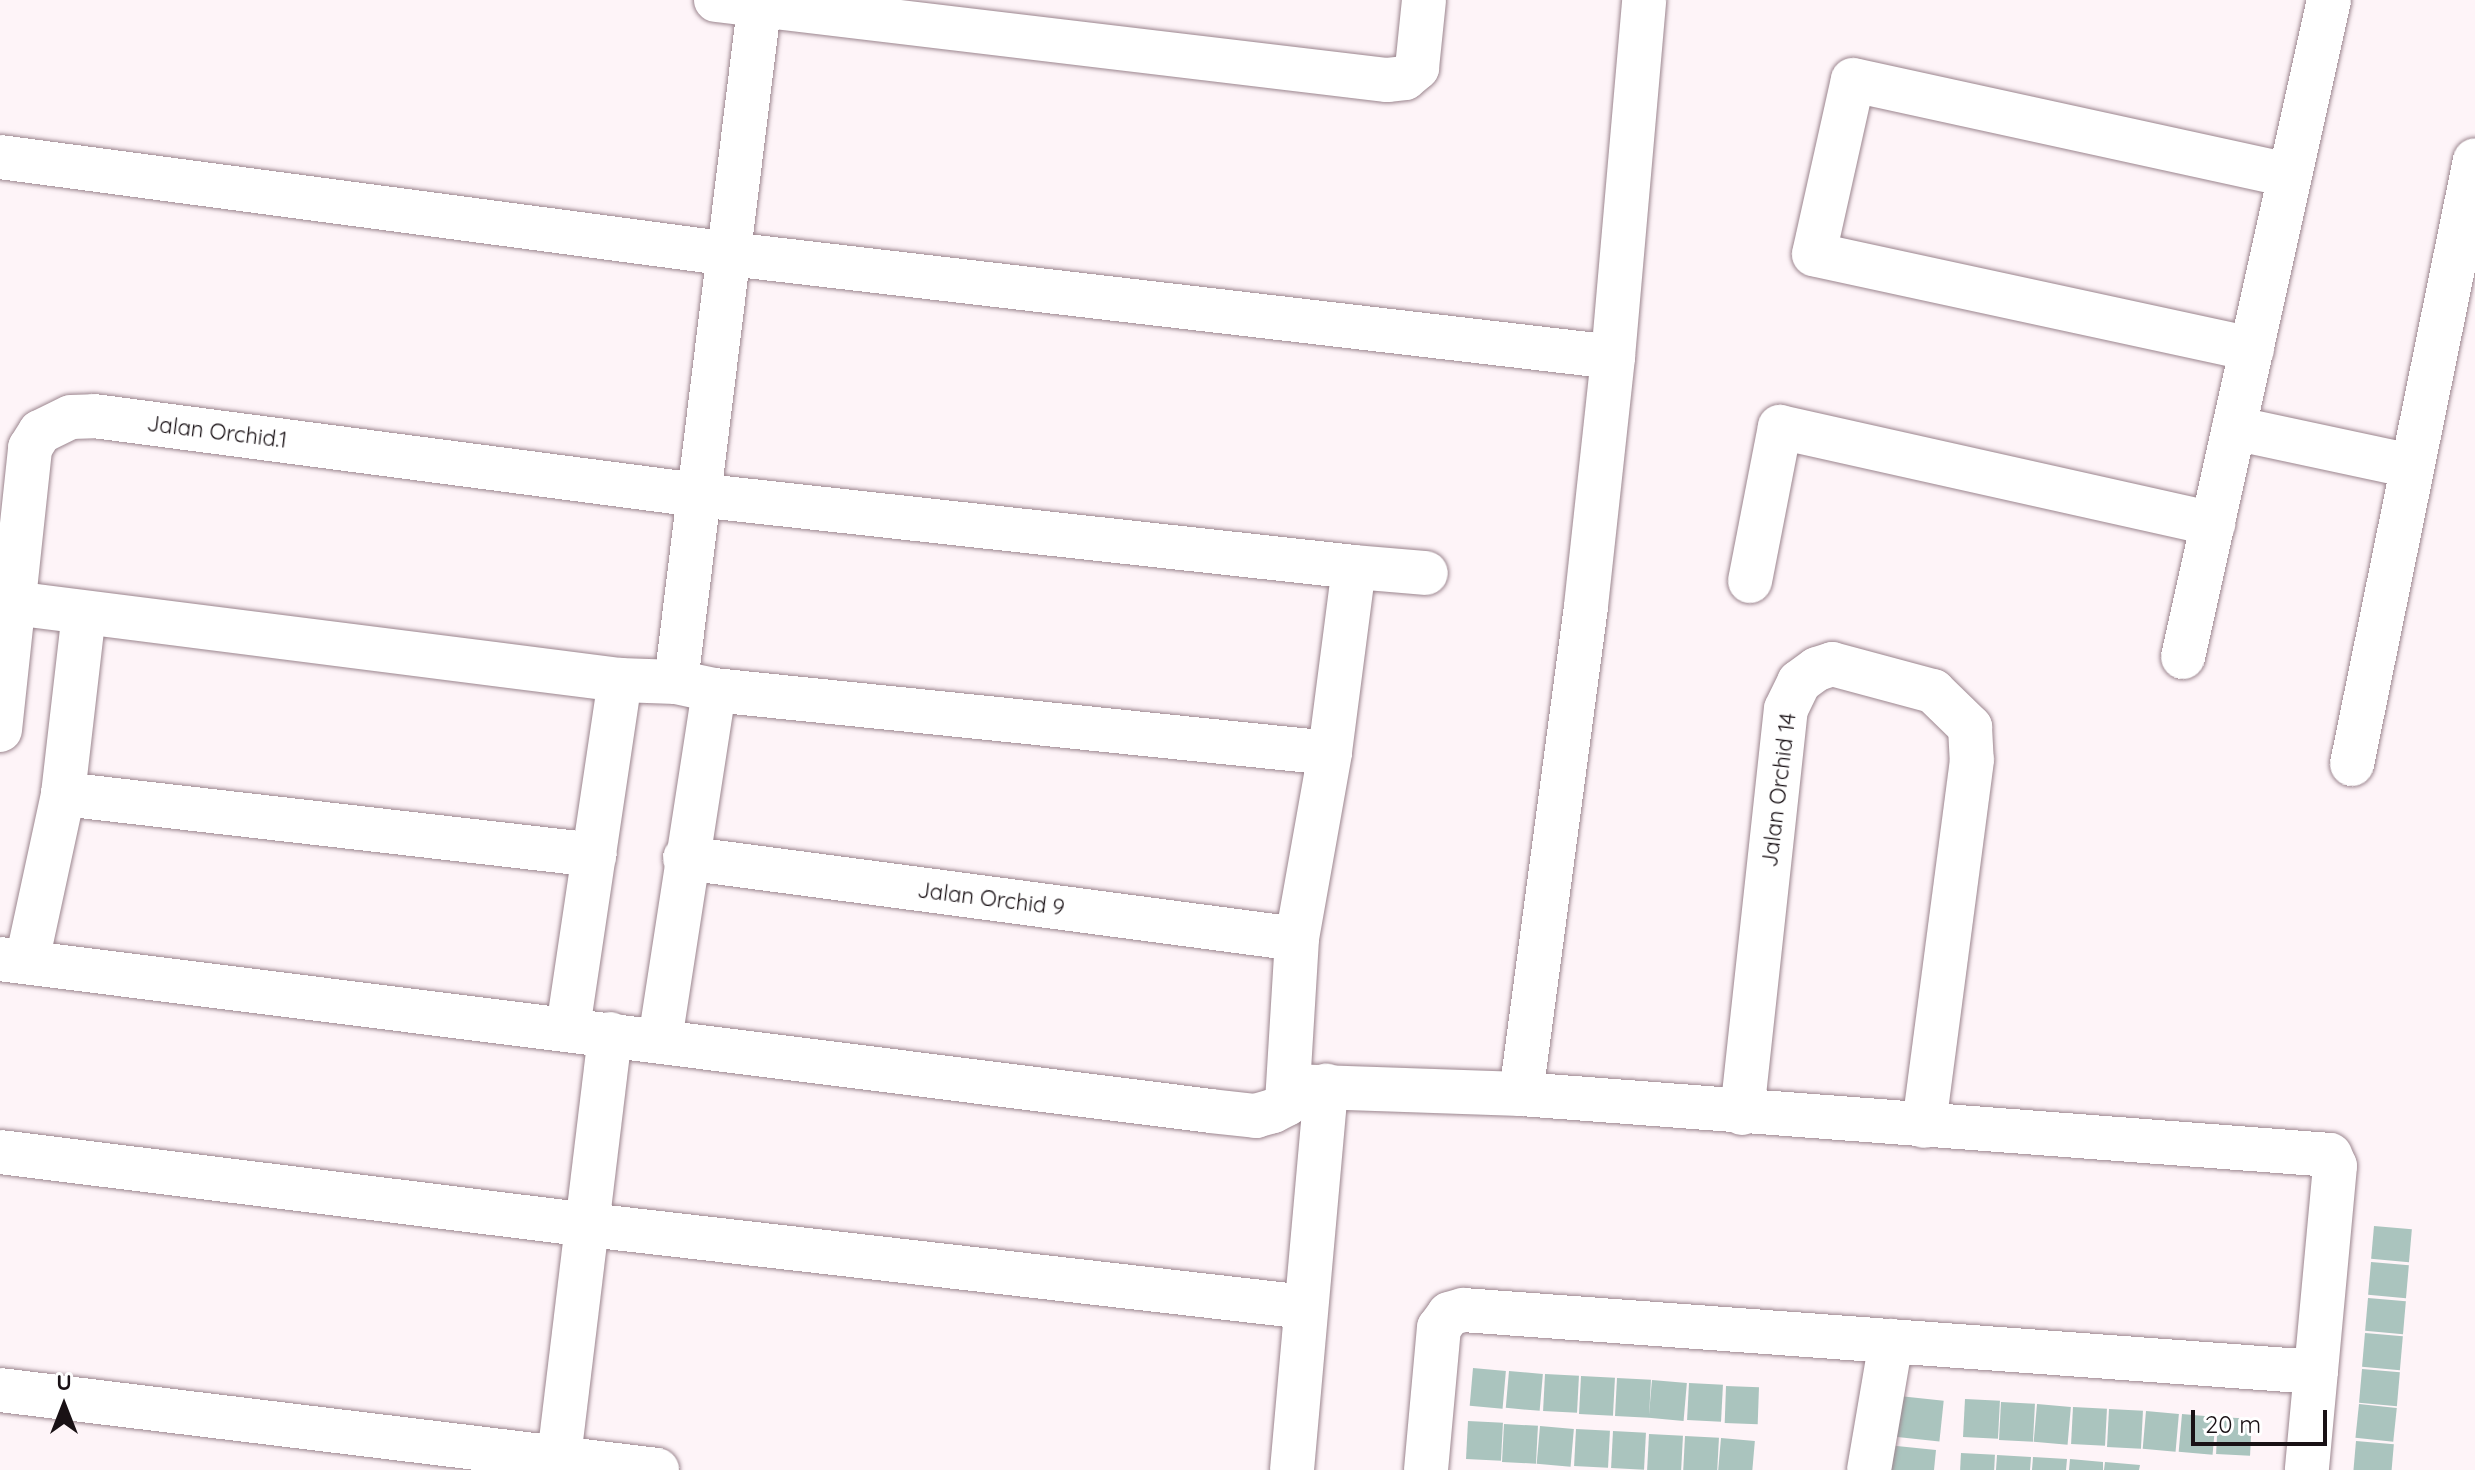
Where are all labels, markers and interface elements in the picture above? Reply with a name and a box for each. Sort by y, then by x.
street label: Jalan Orchid.1 [145,410,289,454]
street label: Jalan Orchid 14 [1756,711,1802,869]
street label: Jalan Orchid 9 [916,877,1066,921]
north arrow [24,1366,104,1446]
text: U [56,1368,72,1396]
scale bar [2195,1394,2331,1444]
text: 20 m [2205,1409,2261,1439]

